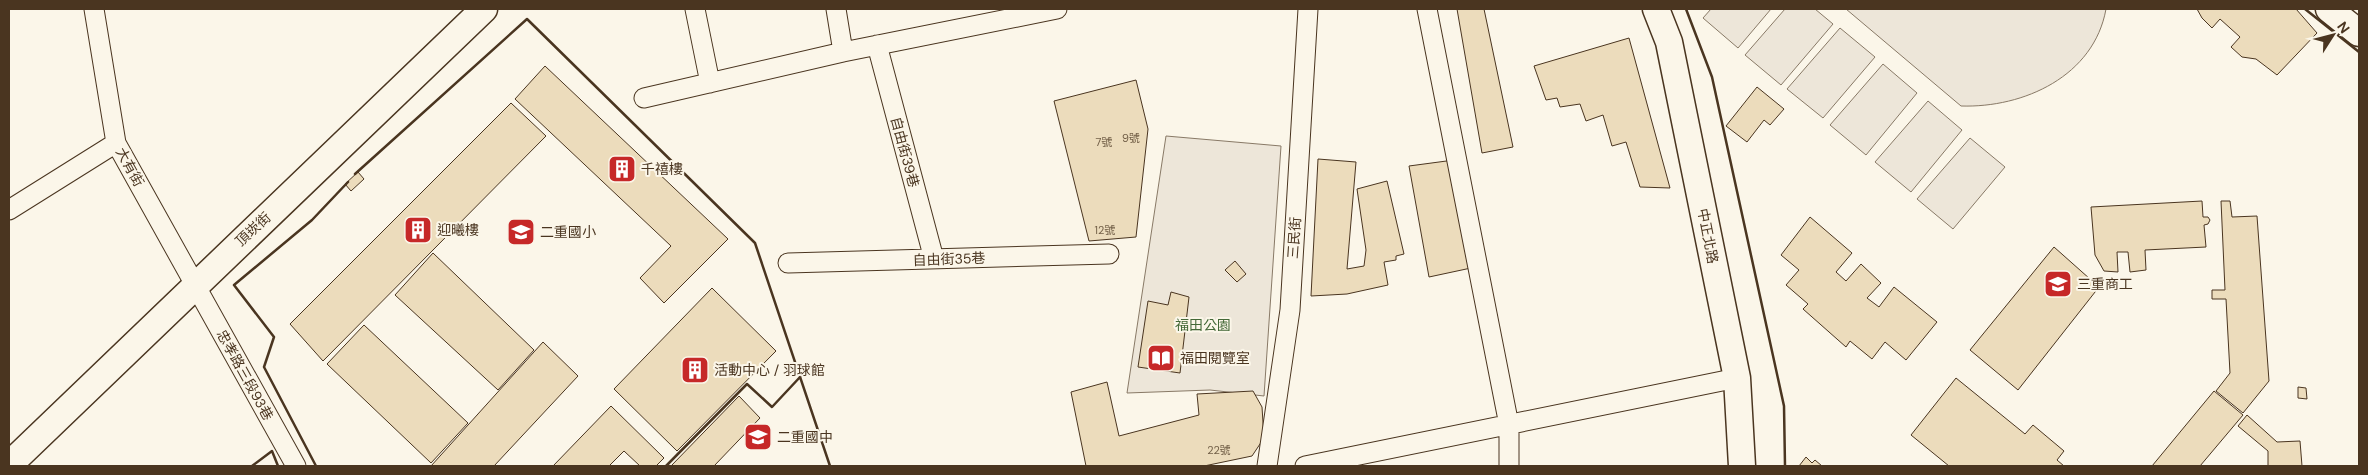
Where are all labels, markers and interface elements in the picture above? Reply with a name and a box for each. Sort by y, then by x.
north arrow [2308,10,2358,60]
text: N [2333,18,2354,37]
street label: 自由街39巷 [887,115,923,189]
house number: 9號 [1122,131,1140,145]
house number: 7號 [1096,135,1112,149]
street label: 大有街 [112,144,148,190]
building icon: 千禧樓 [607,154,637,184]
place label: 千禧樓 [641,160,683,178]
street label: 中正北路 [1694,207,1722,265]
street label: 頂崁街 [232,208,274,250]
building icon: 迎曦樓 [403,215,433,245]
street label: 三民街 [1284,216,1304,260]
school or university icon: 二重國小 [506,217,536,247]
place label: 迎曦樓 [437,221,479,239]
place label: 二重國小 [540,223,596,241]
house number: 12號 [1095,223,1115,237]
street label: 自由街35巷 [912,249,986,269]
school or university icon: 三重商工 [2043,269,2073,299]
place label: 三重商工 [2077,275,2133,293]
park label: 福田公園 [1175,316,1231,334]
street label: 忠孝路三段93巷 [213,327,277,423]
library icon: 福田閱覽室 [1146,343,1176,373]
place label: 福田閱覽室 [1180,349,1250,367]
building icon: 活動中心 / 羽球館 [680,355,710,385]
place label: 活動中心 / 羽球館 [714,361,825,379]
school or university icon: 二重國中 [743,422,773,452]
place label: 二重國中 [777,428,833,446]
house number: 22號 [1207,443,1231,457]

